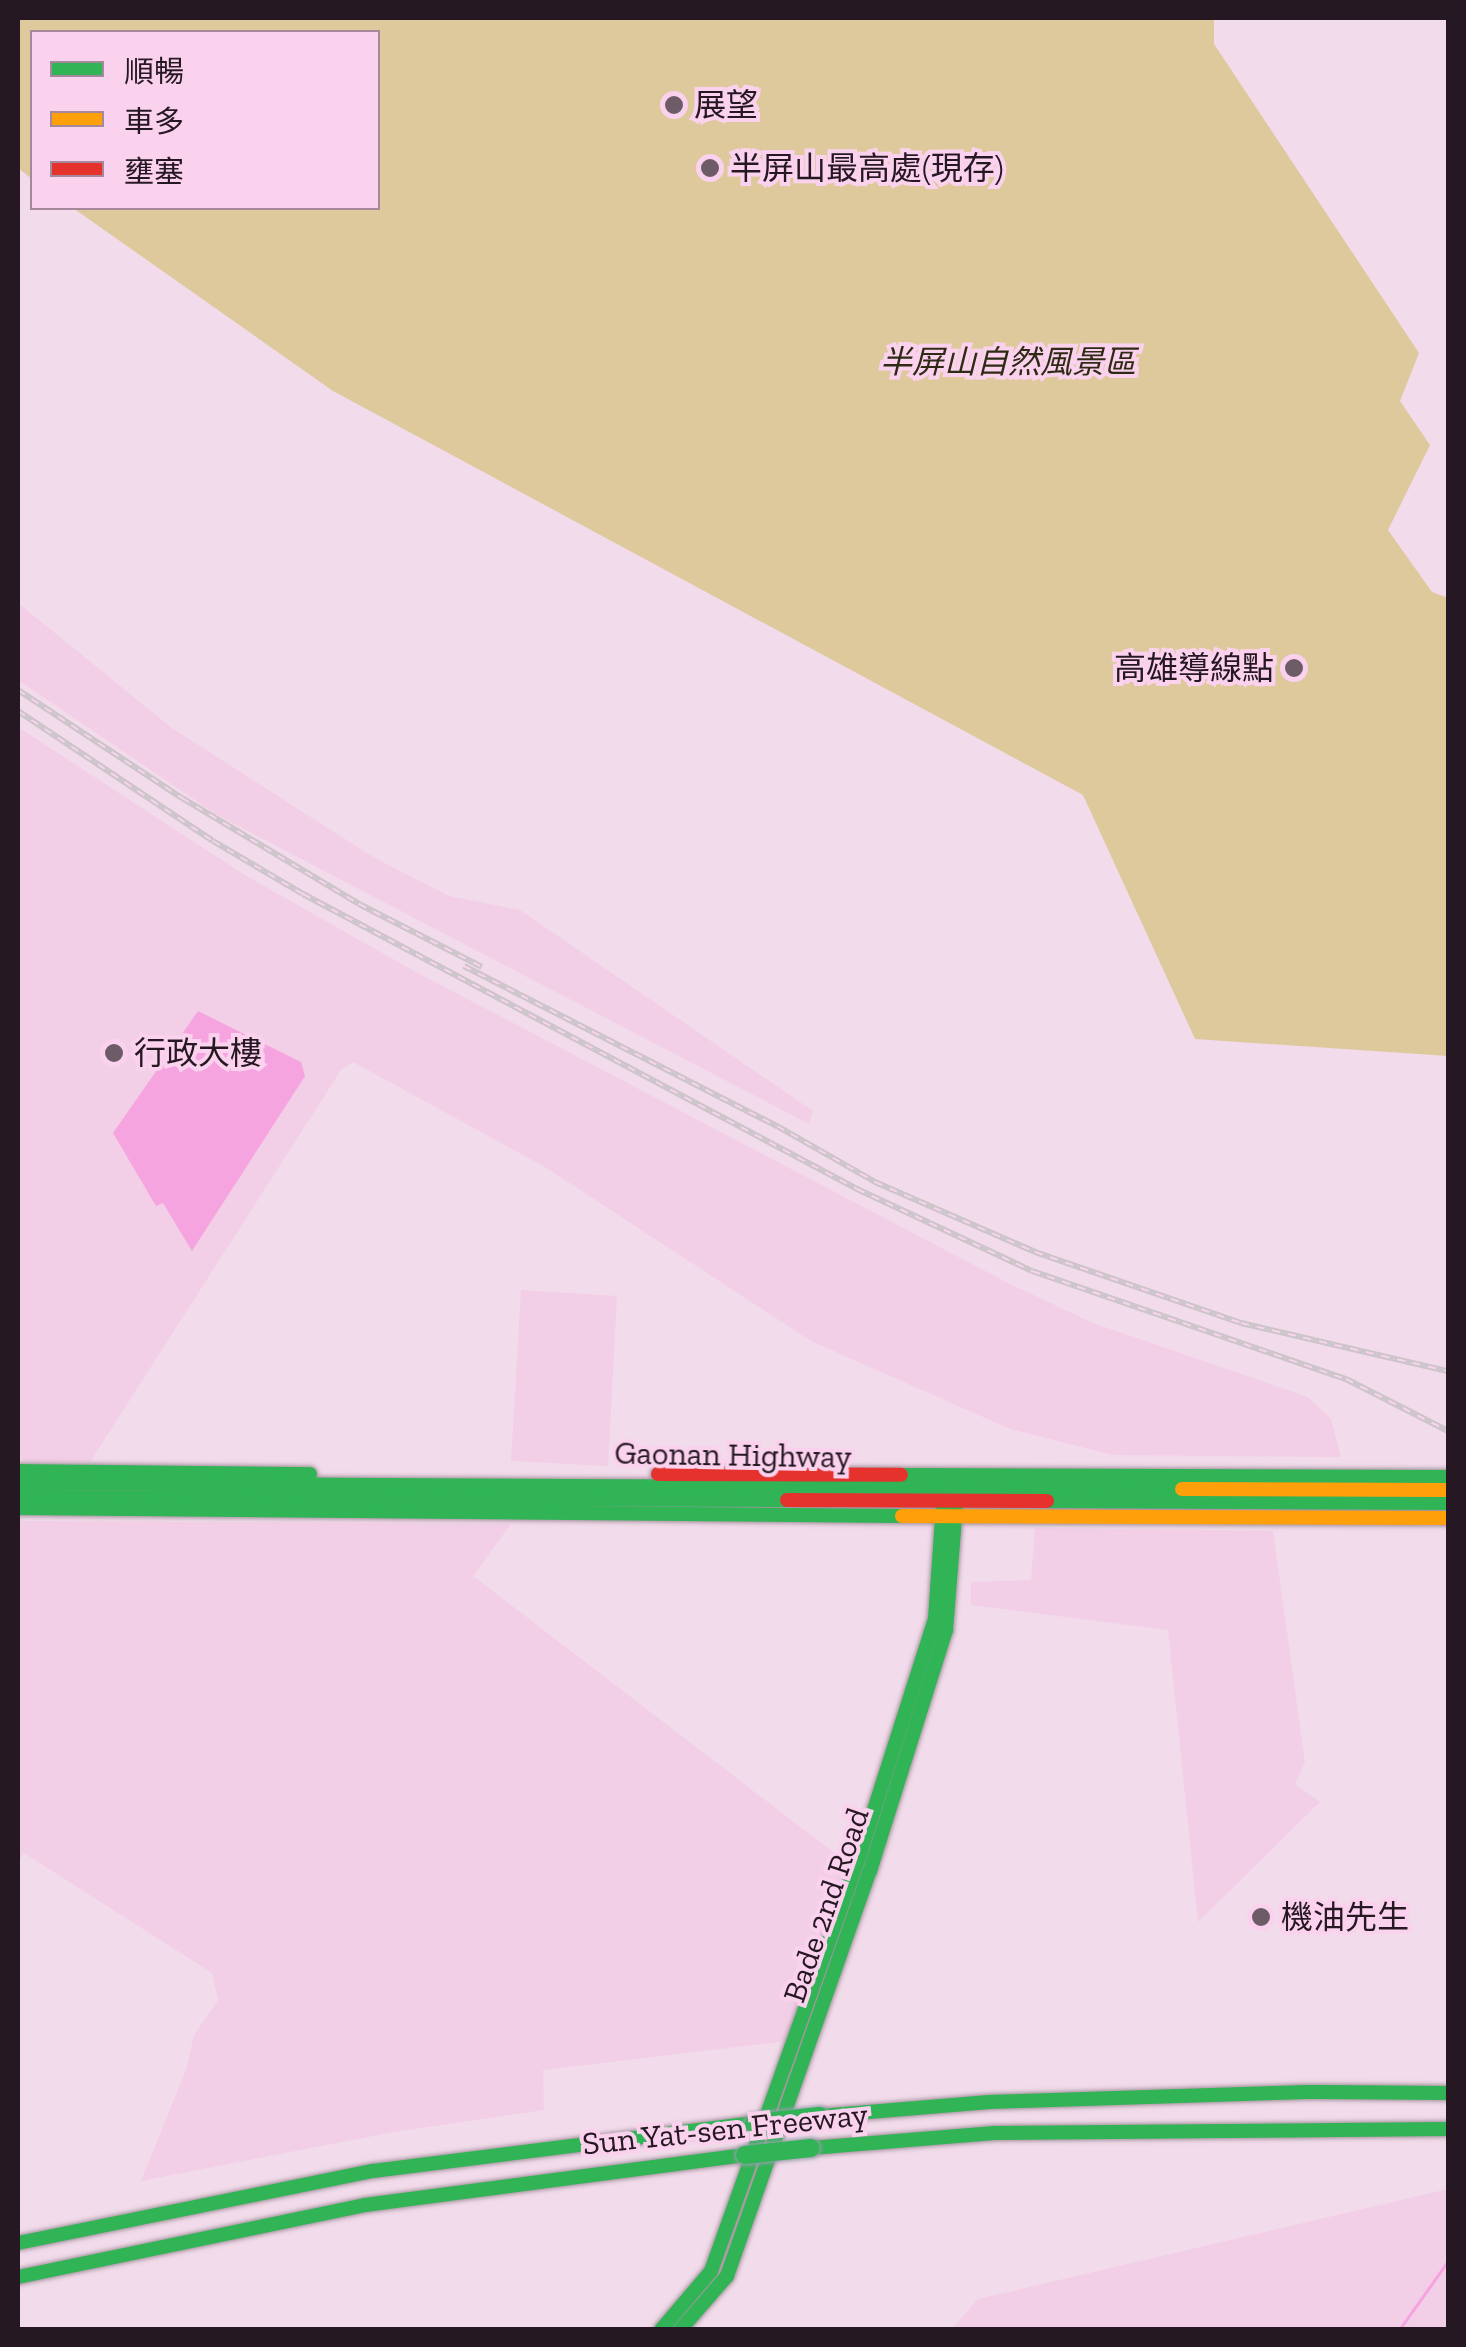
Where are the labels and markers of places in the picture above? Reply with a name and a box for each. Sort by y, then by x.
place label: 展望 [694,86,758,124]
marker: 展望 [663,94,685,116]
place label: 半屏山最高處(現存) [730,149,1004,187]
marker: 半屏山最高處(現存) [699,157,721,179]
place label: 高雄導線點 [1114,649,1274,687]
marker: 高雄導線點 [1283,657,1305,679]
place label: 行政大樓 [134,1034,262,1072]
marker: 行政大樓 [103,1042,125,1064]
place label: 機油先生 [1281,1898,1409,1936]
marker: 機油先生 [1250,1906,1272,1928]

